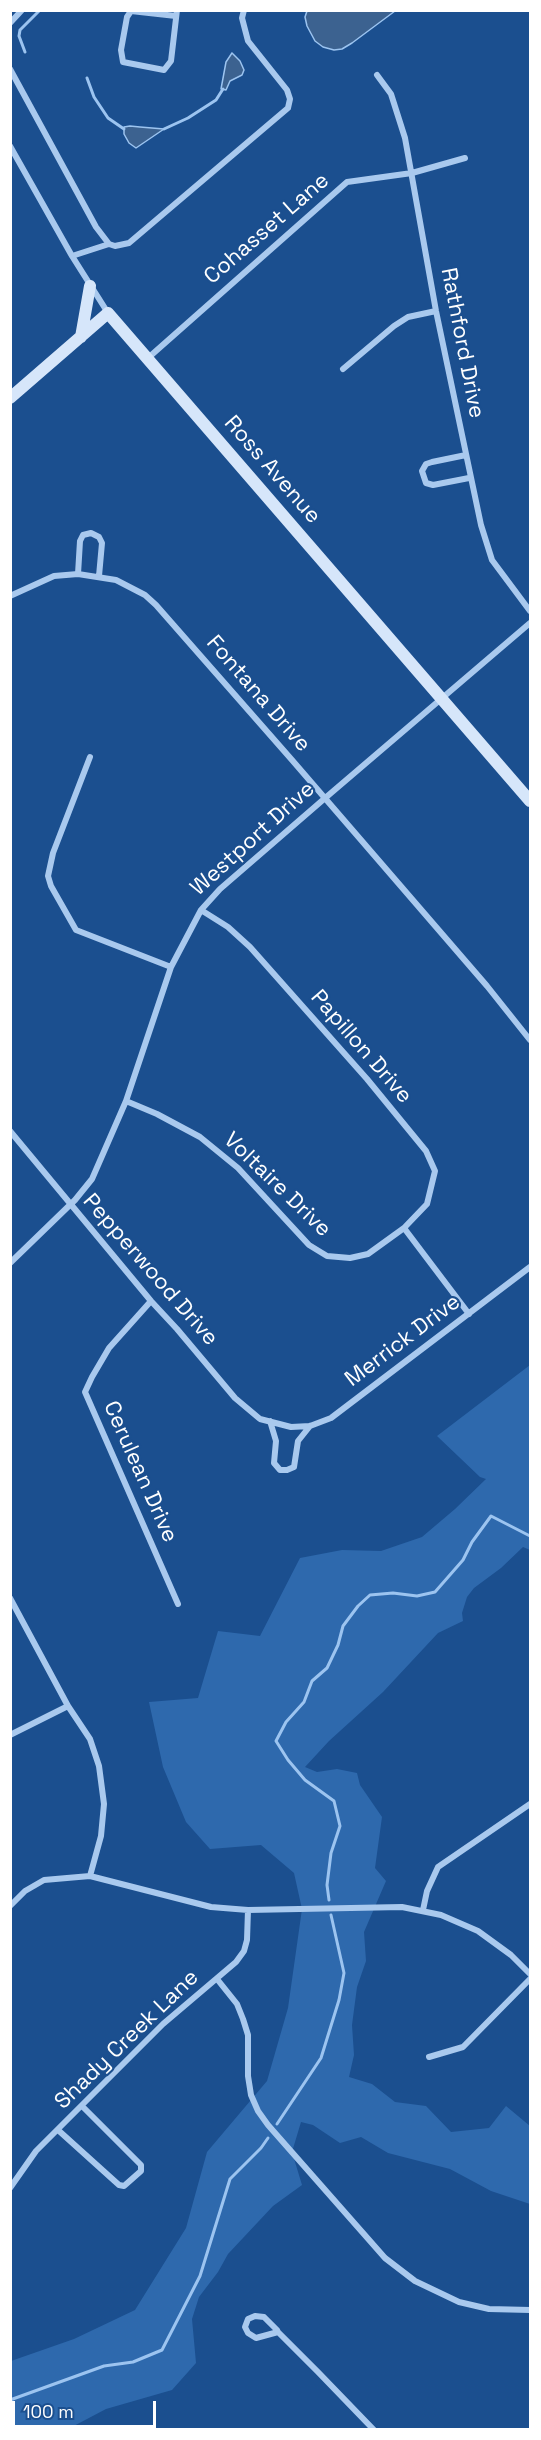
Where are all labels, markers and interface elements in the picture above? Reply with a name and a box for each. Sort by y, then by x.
street label: Cohasset Lane [199,168,335,290]
street label: Rathford Drive [435,266,489,420]
street label: Ross Avenue [218,411,326,529]
street label: Fontana Drive [200,630,316,758]
street label: Westport Drive [185,776,321,902]
street label: Papillon Drive [305,985,417,1109]
street label: Voltaire Drive [218,1127,336,1243]
street label: Pepperwood Drive [77,1189,223,1351]
street label: Merrick Drive [340,1289,466,1393]
street label: Cerulean Drive [97,1397,183,1547]
street label: Shady Creek Lane [50,1965,204,2115]
scale bar [15,2389,159,2427]
text: 100 m [23,2400,74,2423]

